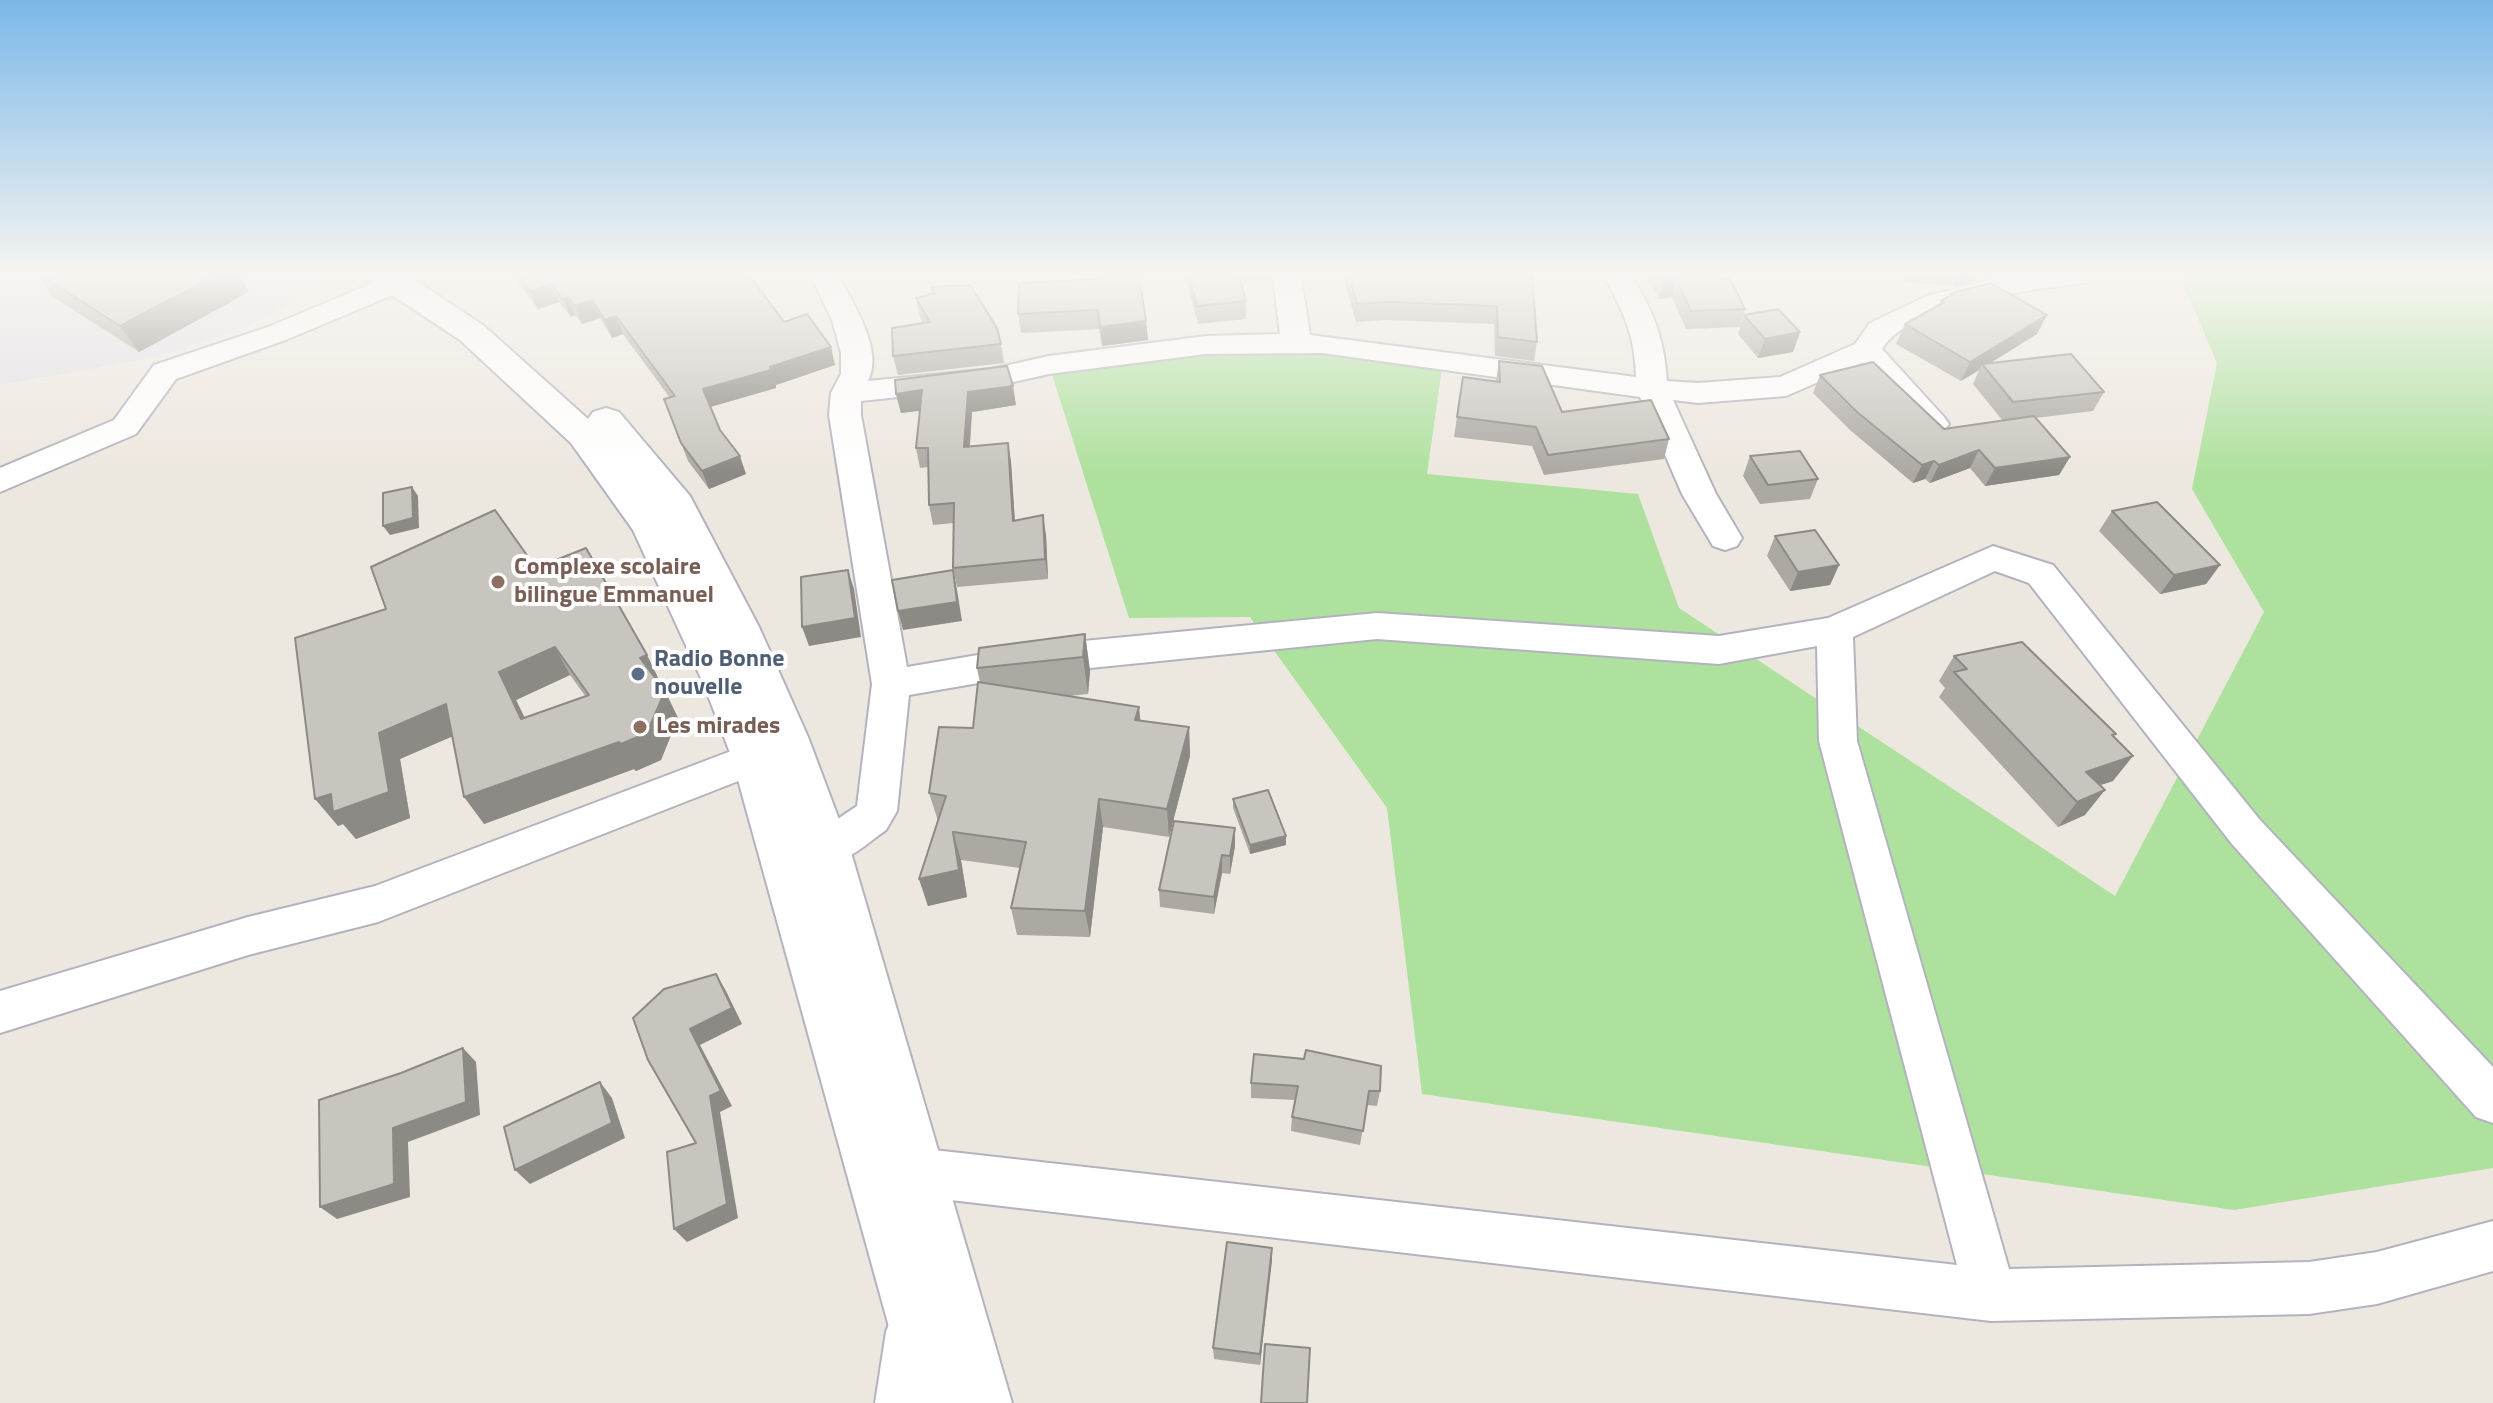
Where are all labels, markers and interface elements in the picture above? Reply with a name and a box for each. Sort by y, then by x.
place label: Complexe scolaire bilingue Emmanuel [514,554,714,610]
marker: Complexe scolaire bilingue Emmanuel [489,573,507,591]
place label: Radio Bonne nouvelle [654,646,785,702]
marker: Radio Bonne nouvelle [629,665,647,683]
place label: Les mirades [656,713,780,741]
marker: Les mirades [631,718,649,736]

